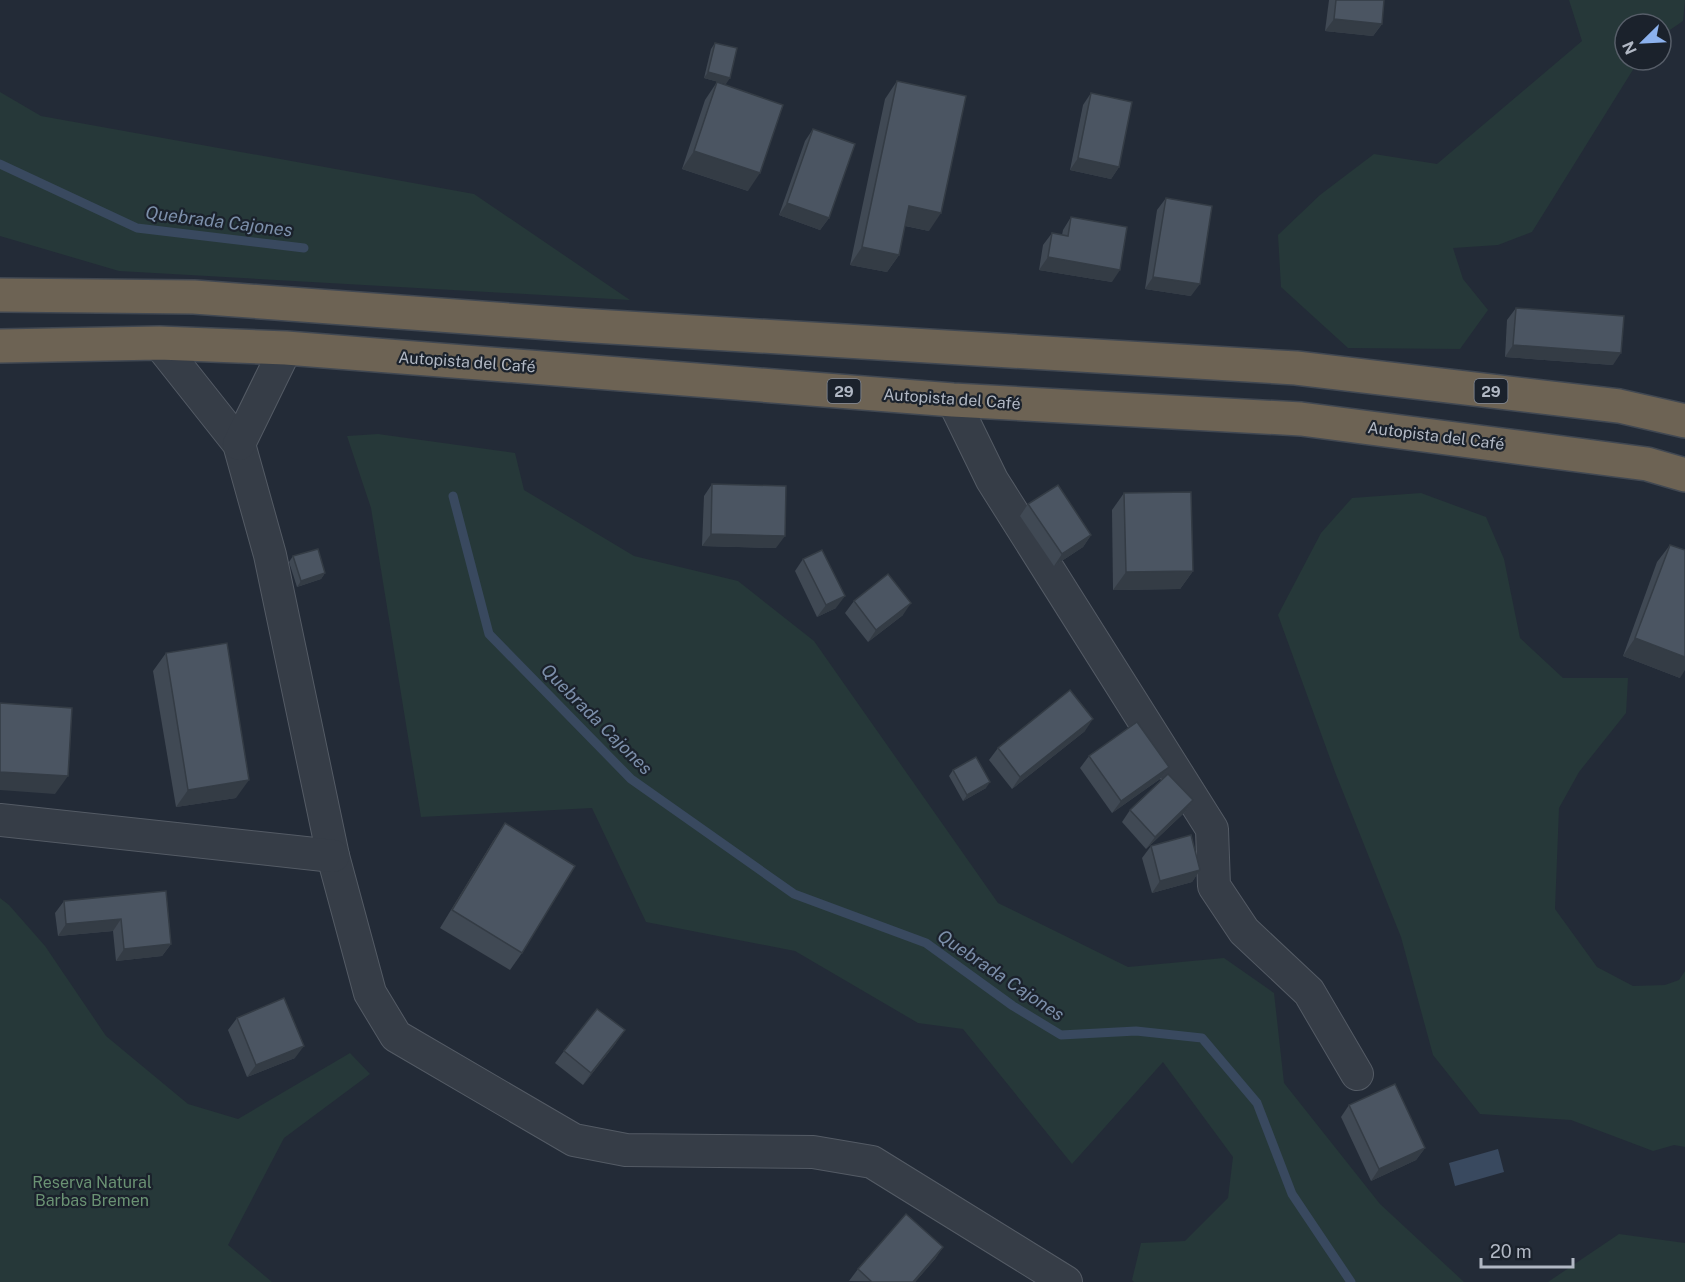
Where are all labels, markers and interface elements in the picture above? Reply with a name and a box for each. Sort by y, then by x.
north arrow [1613,12,1673,72]
text: N [1619,38,1641,57]
water label: Quebrada Cajones [144,202,294,240]
street label: Autopista del Café [398,348,536,376]
road number: 29 [828,379,860,403]
road number: 29 [1474,379,1508,403]
street label: Autopista del Café [883,385,1021,413]
street label: Autopista del Café [1366,418,1506,454]
water label: Quebrada Cajones [537,659,657,779]
water label: Quebrada Cajones [934,925,1068,1025]
park label: Reserva Natural Barbas Bremen [32,1173,152,1210]
scale bar [1481,1231,1572,1269]
text: 20 m [1490,1241,1532,1262]

